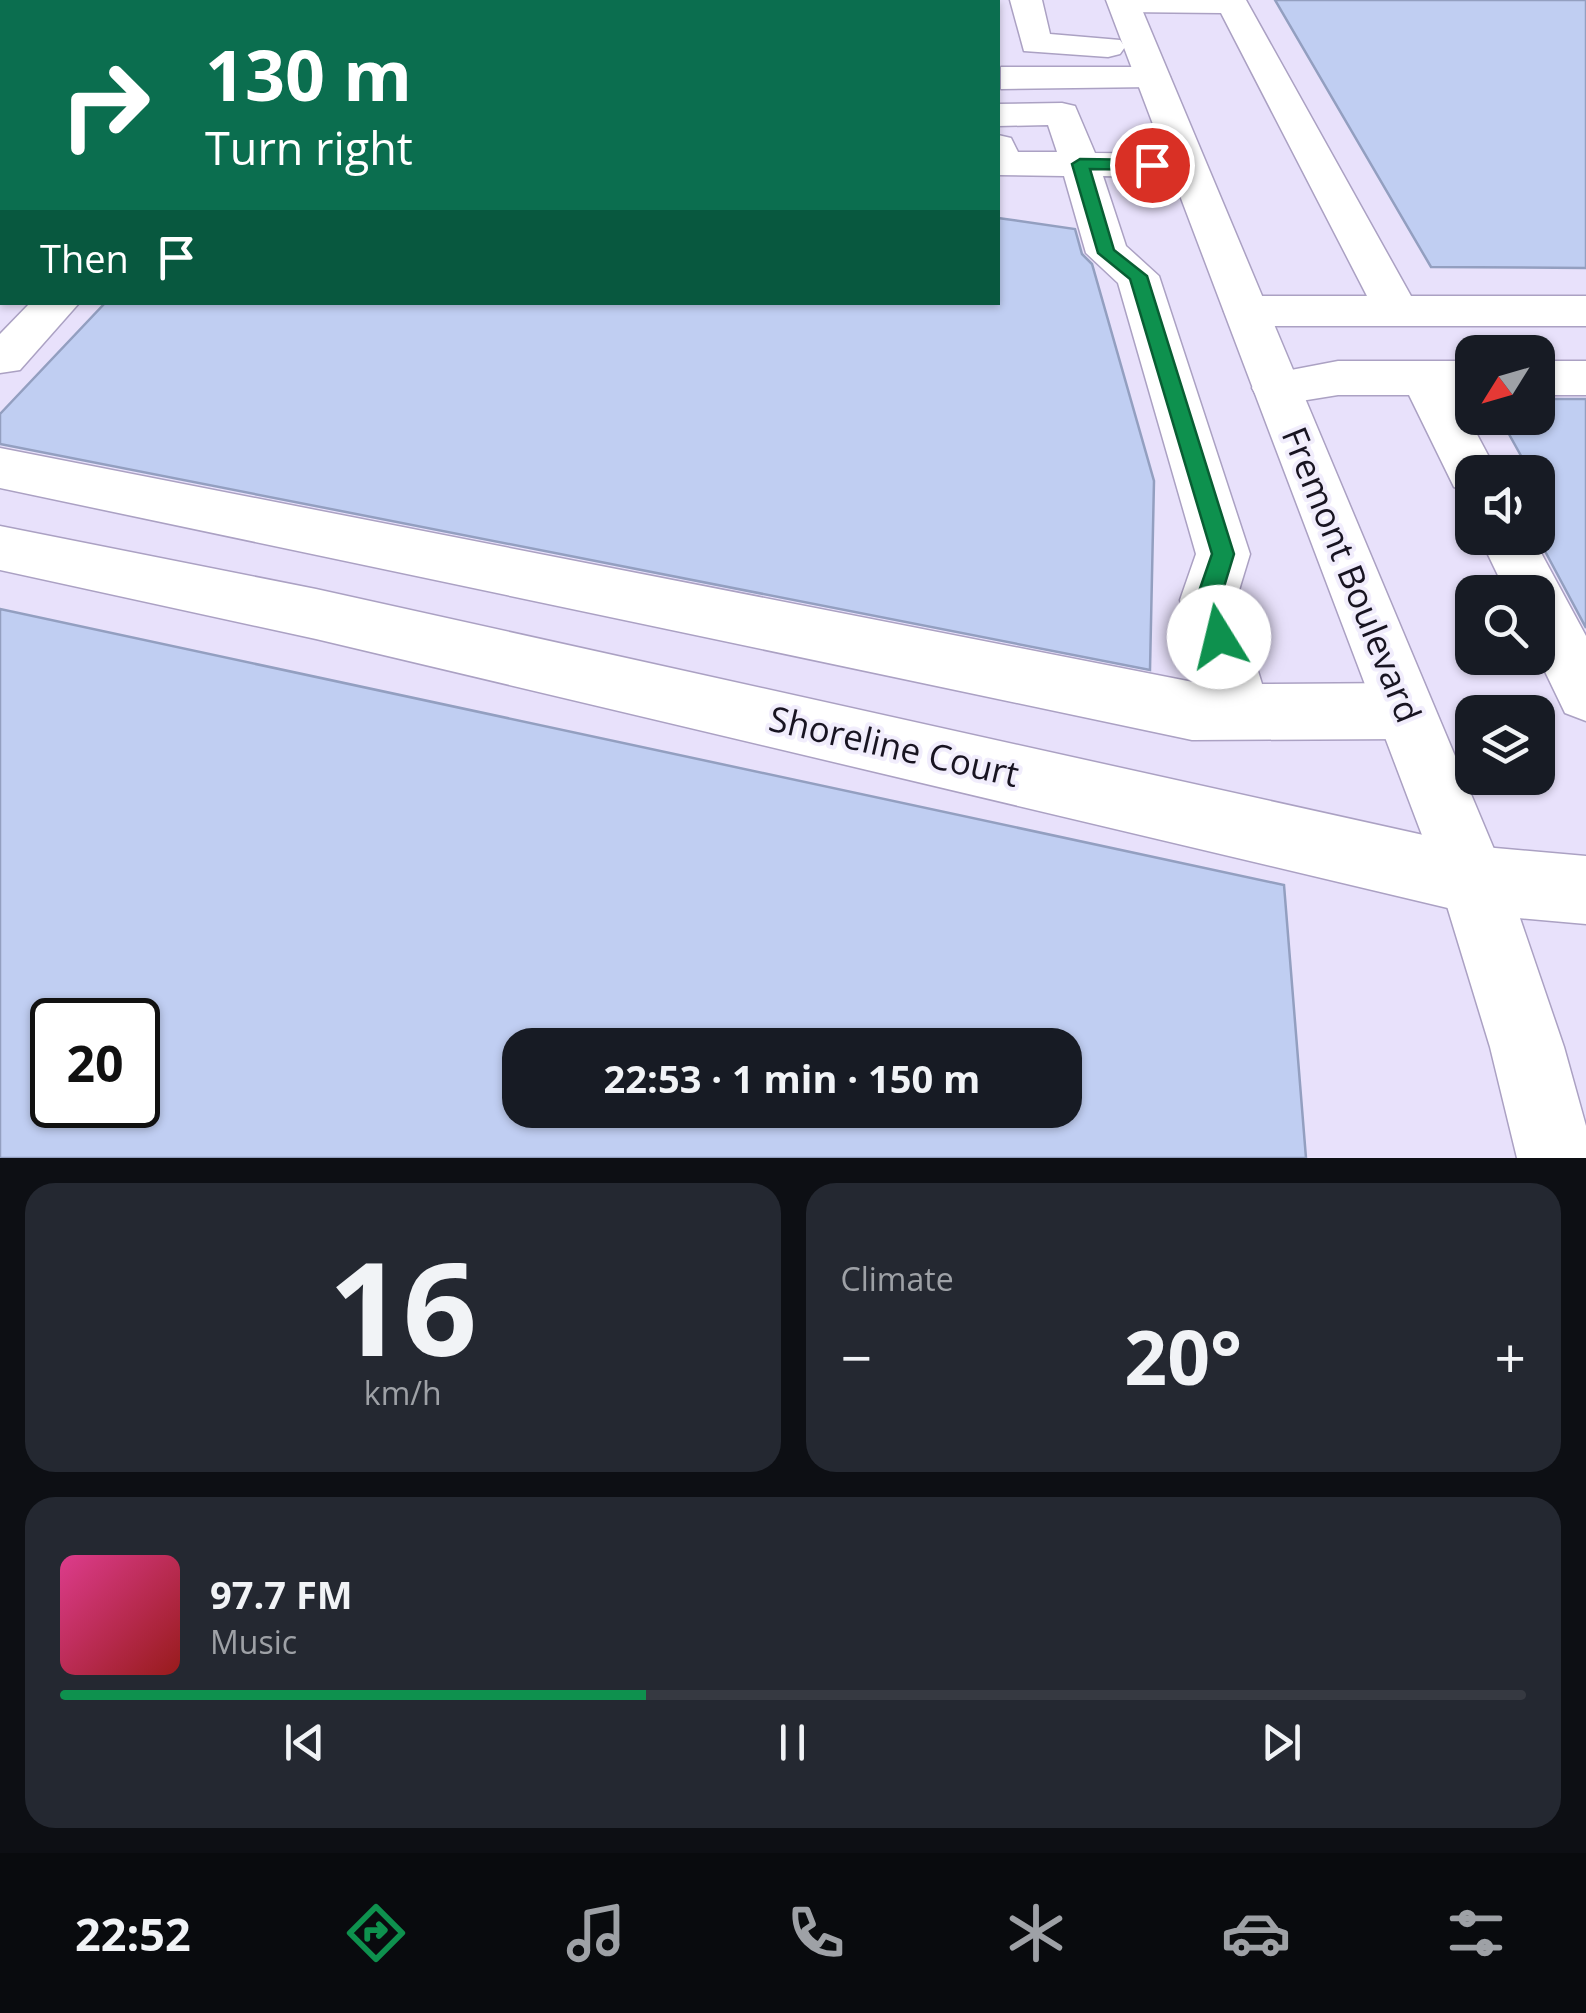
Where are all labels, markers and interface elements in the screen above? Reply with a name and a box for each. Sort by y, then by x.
text: 130 m [205,26,412,122]
icon: right [40,40,170,170]
text: Turn right [205,117,413,178]
pin [1110,123,1195,208]
icon: arrive [1125,138,1180,193]
icon: arrive [149,230,204,285]
text: Then [40,232,129,284]
north arrow [1455,335,1555,435]
map controls [1455,335,1555,795]
street label: Fremont Boulevard [1272,420,1433,729]
button: sound [1455,455,1555,555]
button: search [1455,575,1555,675]
position arrow [1167,585,1271,689]
street label: Shoreline Court [765,694,1024,797]
button: layers [1455,695,1555,795]
speed limit sign: 20 [30,998,160,1128]
text: 22:53 · 1 min · 150 m [604,1052,980,1104]
text: 16 [328,1217,477,1394]
text: Climate [841,1257,954,1300]
text: 20° [1124,1305,1242,1407]
text: − [841,1319,872,1394]
text: + [1495,1319,1526,1394]
text: km/h [364,1371,442,1414]
text: 97.7 FM [210,1568,353,1620]
text: Music [210,1620,297,1663]
icon: previous [277,1715,332,1770]
icon: pause [765,1715,820,1770]
icon: next [1254,1715,1309,1770]
icon: directions [341,1898,411,1968]
icon: music [561,1898,631,1968]
icon: phone [781,1898,851,1968]
icon: climate [1001,1898,1071,1968]
icon: car [1221,1898,1291,1968]
icon: filters [1441,1898,1511,1968]
text: 22:52 [75,1903,191,1964]

